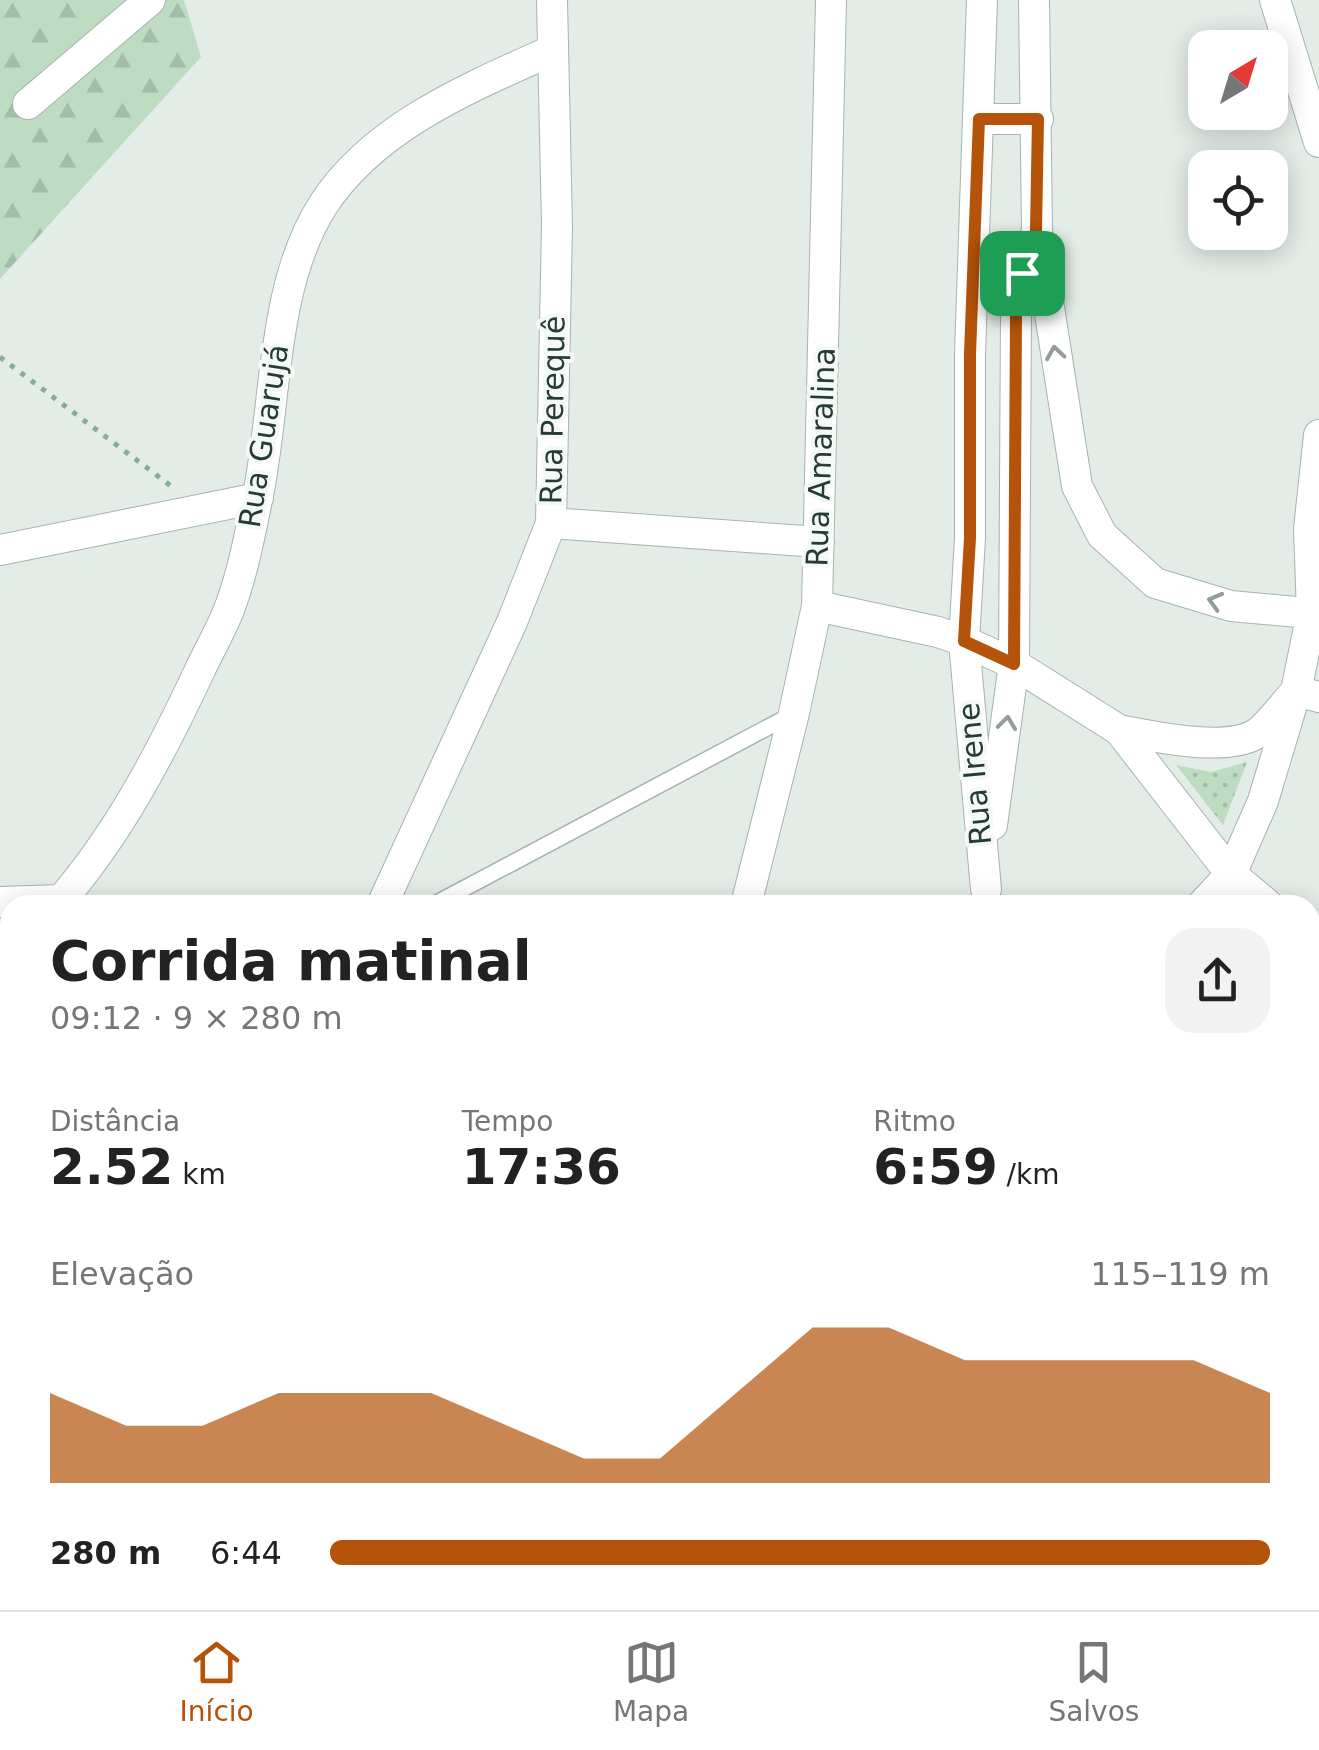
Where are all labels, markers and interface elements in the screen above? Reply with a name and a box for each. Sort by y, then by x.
north arrow [1188,30,1288,130]
map controls [1188,30,1288,250]
button: locate [1188,150,1288,250]
pin [980,231,1065,316]
icon: arrive [995,246,1050,301]
street label: Rua Perequê [533,315,572,505]
street label: Rua Guarujá [232,342,295,530]
one-way arrow [1045,344,1066,361]
street label: Rua Amaralina [799,347,842,567]
one-way arrow [1208,592,1225,613]
street label: Rua Irene [951,701,998,847]
one-way arrow [996,715,1017,731]
button: share [1165,928,1270,1033]
text: Corrida matinal [50,929,532,993]
text: 09:12 · 9 × 280 m [50,999,343,1037]
text: Distância [50,1105,180,1138]
text: Tempo [462,1105,553,1138]
text: Ritmo [873,1105,956,1138]
text: 2.52 [50,1138,173,1196]
text: 17:36 [462,1138,621,1196]
text: 6:59 [873,1138,998,1196]
text: km [173,1158,226,1191]
text: /km [998,1158,1060,1191]
text: Elevação [50,1255,194,1293]
text: 115–119 m [1091,1255,1270,1293]
text: 280 m [50,1534,161,1572]
text: 6:44 [210,1534,282,1572]
tab: Início [180,1635,254,1728]
tab: Mapa [613,1635,689,1728]
tab: Salvos [1048,1635,1139,1728]

